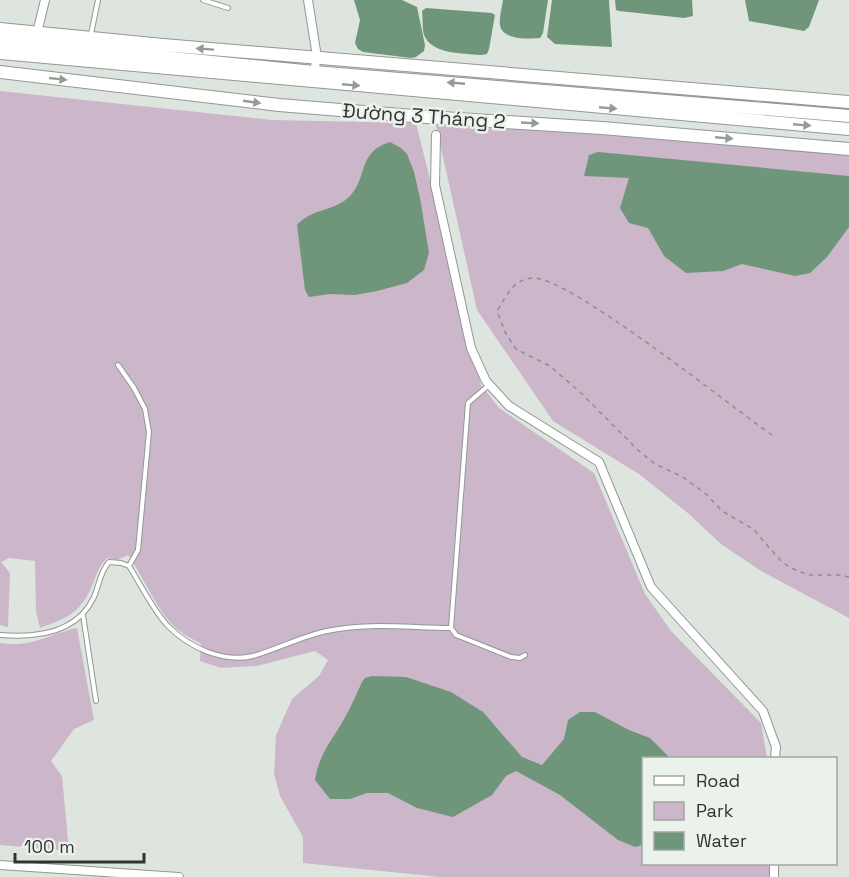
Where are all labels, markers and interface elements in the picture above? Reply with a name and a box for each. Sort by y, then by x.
one-way arrow [195,44,214,53]
one-way arrow [49,74,68,83]
one-way arrow [446,78,465,88]
one-way arrow [342,80,361,90]
one-way arrow [242,97,261,106]
street label: Đường 3 Tháng 2 [342,97,506,135]
one-way arrow [598,103,617,113]
one-way arrow [520,119,539,128]
one-way arrow [793,120,812,130]
one-way arrow [715,133,734,143]
legend [642,757,837,865]
text: Road [696,769,740,792]
text: Park [696,799,734,822]
scale bar [15,826,144,864]
text: Water [696,829,747,852]
text: 100 m [24,835,75,858]

